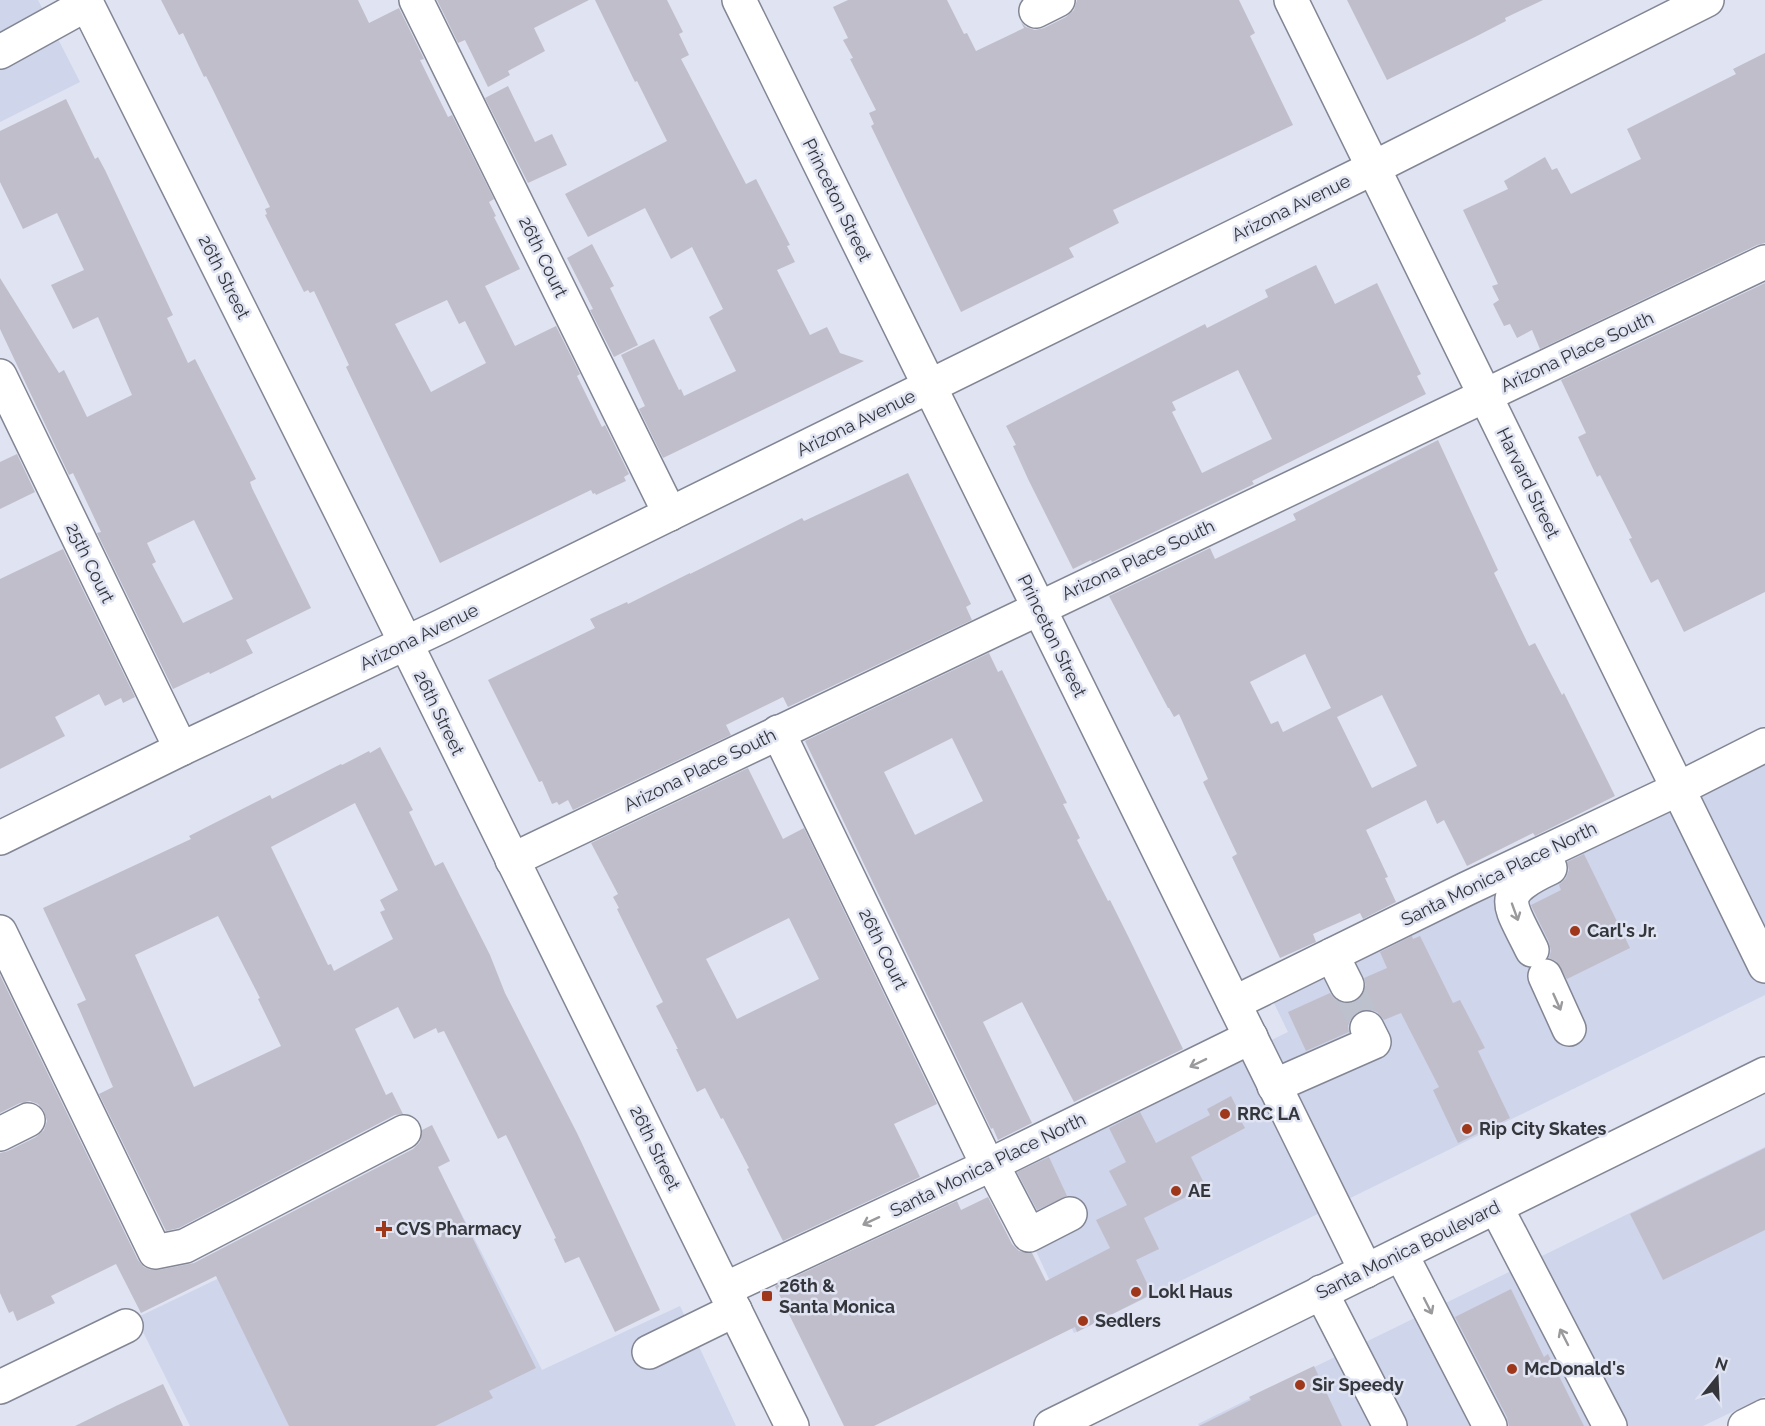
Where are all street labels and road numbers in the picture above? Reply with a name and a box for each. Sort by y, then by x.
street label: Princeton Street [799,135,876,265]
street label: Arizona Avenue [1228,170,1354,245]
street label: 26th Court [515,213,572,301]
street label: 26th Street [194,231,255,322]
street label: Arizona Place South [1497,307,1657,396]
street label: Arizona Avenue [793,385,919,460]
street label: Harvard Street [1493,424,1564,541]
street label: Arizona Place South [1058,515,1218,604]
street label: 25th Court [62,519,119,606]
street label: Princeton Street [1014,571,1091,701]
street label: Arizona Avenue [356,599,482,674]
street label: 26th Street [410,667,469,758]
street label: Arizona Place South [620,724,779,815]
street label: Santa Monica Place North [1398,817,1600,930]
street label: 26th Court [855,905,912,993]
street label: 26th Street [626,1102,685,1193]
street label: Santa Monica Place North [887,1108,1089,1221]
street label: Santa Monica Boulevard [1313,1196,1503,1303]

